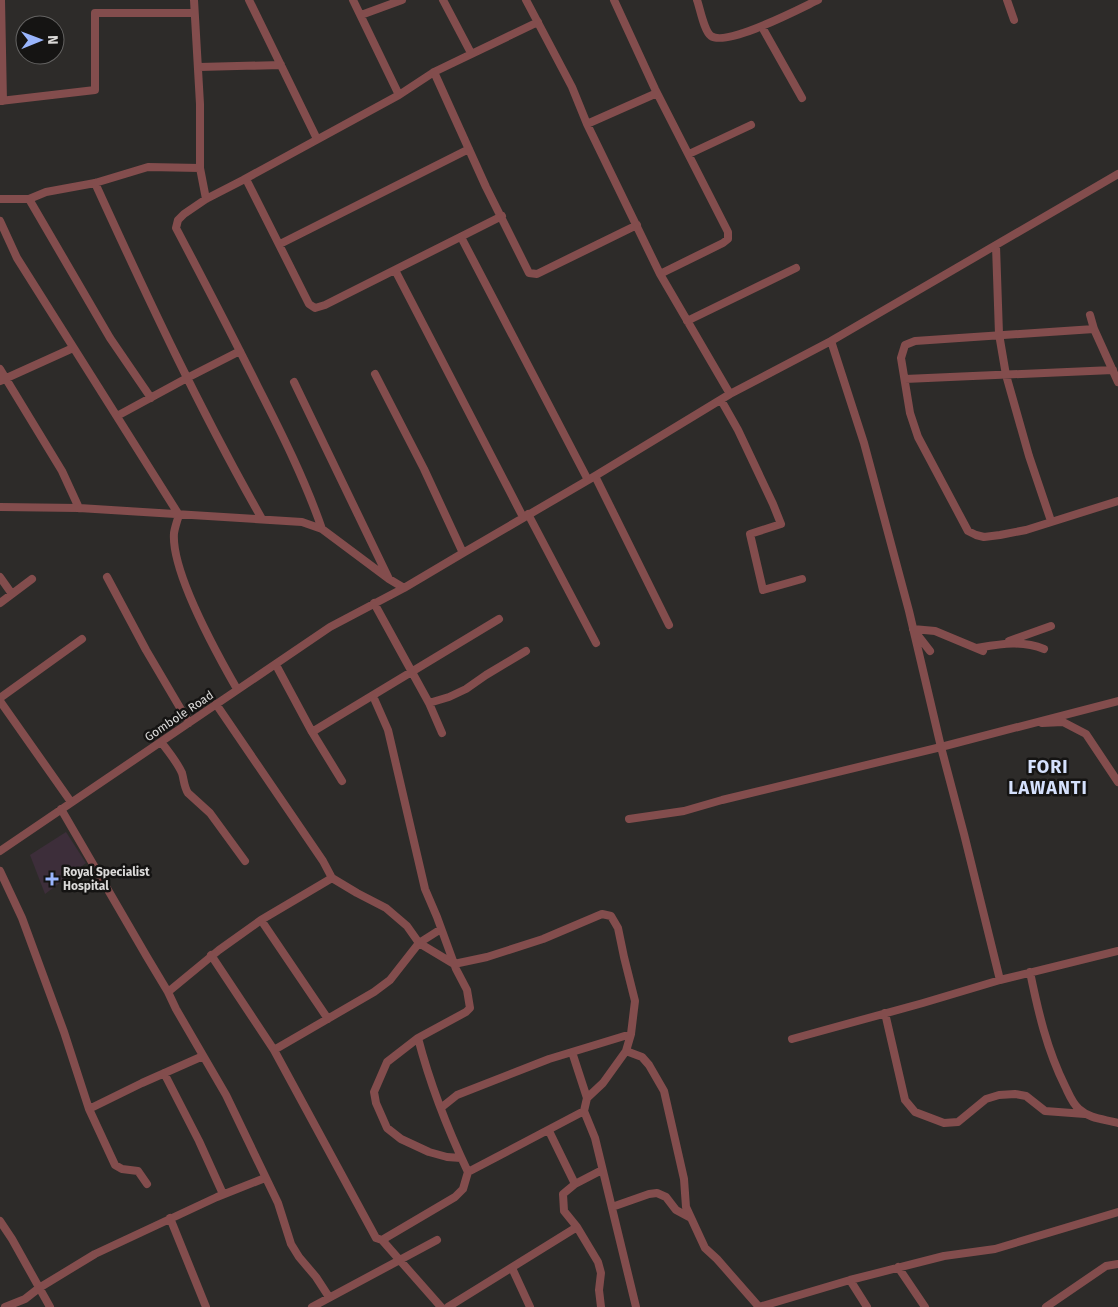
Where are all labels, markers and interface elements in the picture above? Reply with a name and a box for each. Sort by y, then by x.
north arrow [15,15,65,65]
text: N [44,35,61,45]
street label: Gombole Road [142,688,216,744]
district label: FORI LAWANTI [1008,756,1088,799]
place label: Royal Specialist Hospital [63,865,150,893]
marker: Royal Specialist Hospital [45,872,59,886]

